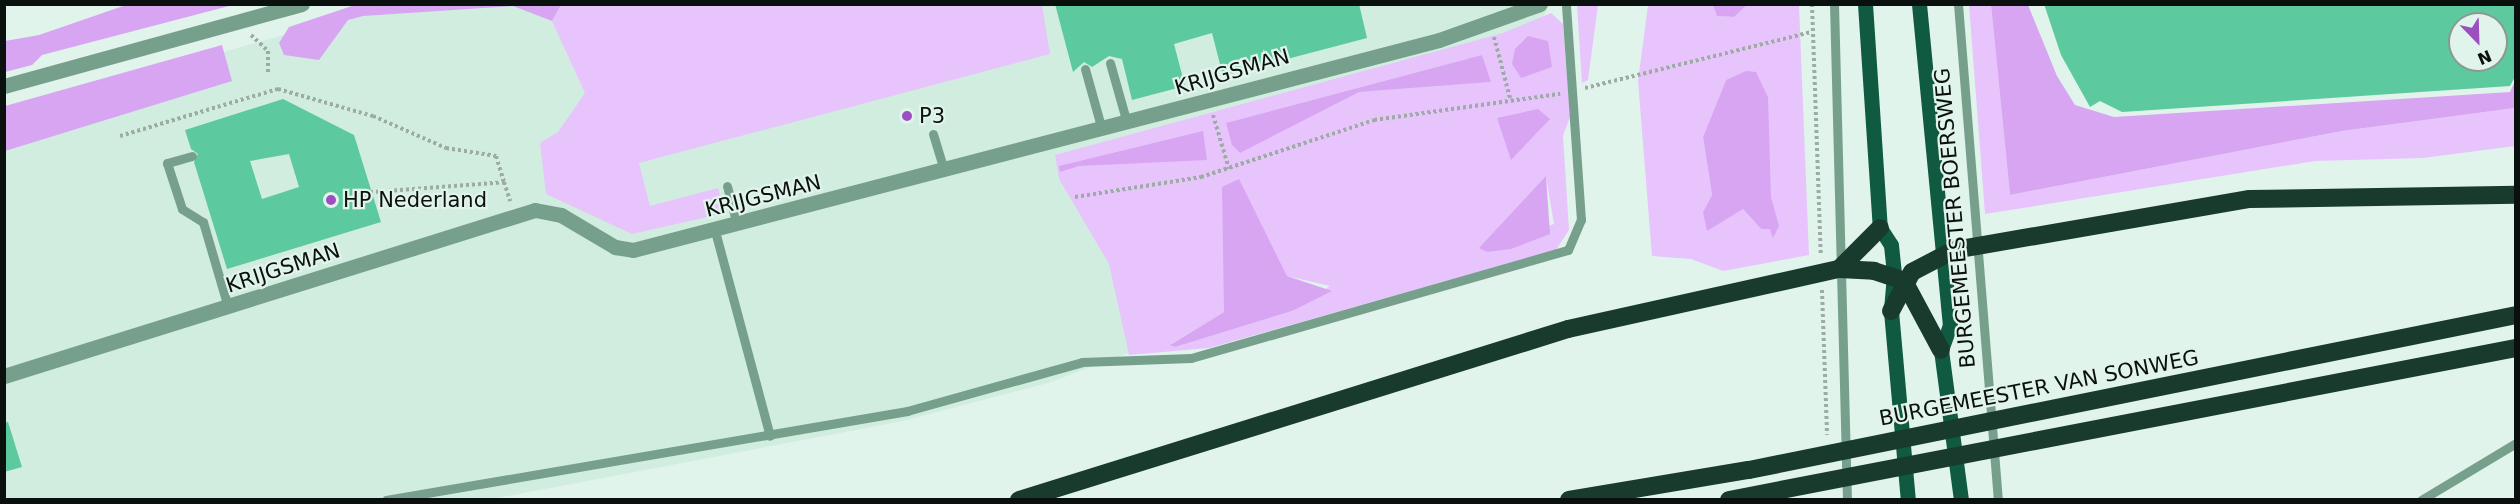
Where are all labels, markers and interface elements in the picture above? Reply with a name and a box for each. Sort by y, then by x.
north arrow [2448,12,2508,72]
street label: KRIJGSMAN [1172,44,1292,100]
text: N [2475,46,2494,69]
street label: BURGEMEESTER BOERSWEG [1929,67,1981,369]
place label: P3 [919,103,945,129]
marker: P3 [900,109,914,123]
street label: KRIJGSMAN [702,169,824,223]
place label: HP Nederland [343,187,487,213]
marker: HP Nederland [324,193,338,207]
street label: KRIJGSMAN [223,238,343,298]
street label: BURGEMEESTER VAN SONWEG [1877,345,2201,431]

